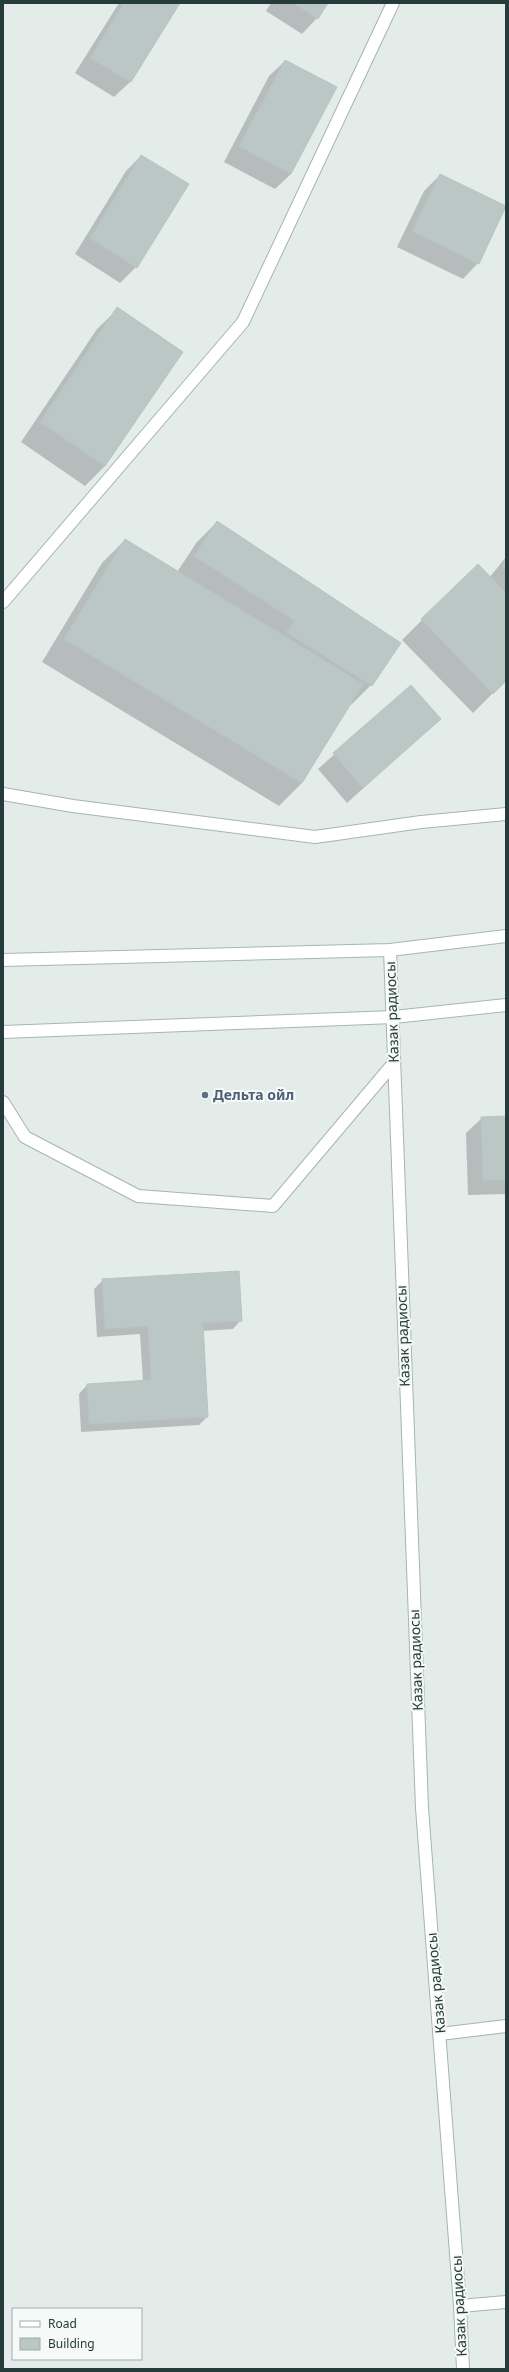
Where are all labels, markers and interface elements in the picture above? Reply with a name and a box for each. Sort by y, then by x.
street label: Казак радиосы [380,961,403,1063]
place label: Дельта ойл [213,1085,294,1104]
marker: Дельта ойл [200,1090,210,1100]
street label: Казак радиосы [391,1285,414,1387]
street label: Казак радиосы [404,1609,427,1711]
street label: Казак радиосы [422,1932,449,2034]
street label: Казак радиосы [446,2255,471,2357]
legend [12,2308,142,2360]
text: Road [48,2315,77,2332]
text: Building [48,2335,95,2352]

